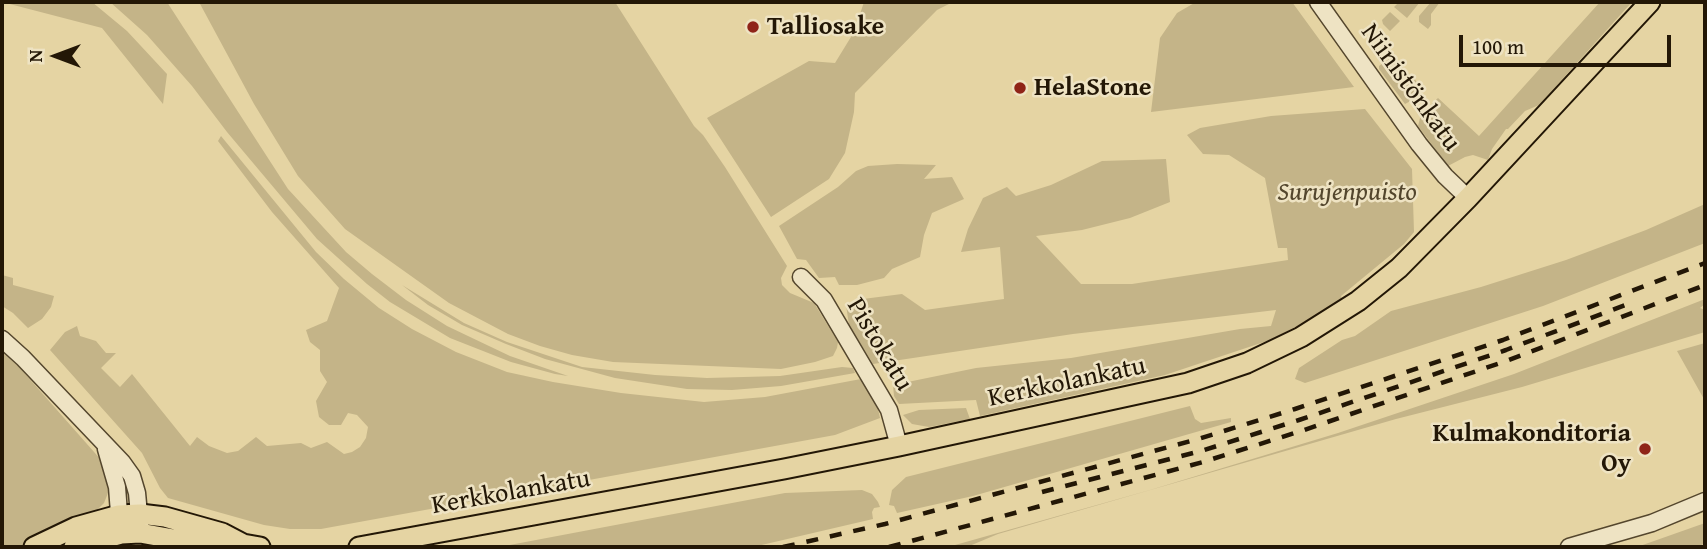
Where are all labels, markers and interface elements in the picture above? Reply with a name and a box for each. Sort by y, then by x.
place label: Talliosake [767,11,884,43]
street label: Niinistönkatu [1353,18,1467,158]
marker: Talliosake [745,19,761,35]
north arrow [21,21,91,91]
scale bar [1462,21,1674,65]
text: 100 m [1472,31,1524,62]
text: N [21,50,49,62]
place label: HelaStone [1034,72,1152,104]
marker: HelaStone [1012,80,1028,96]
park label: Surujenpuisto [1277,177,1417,209]
street label: Pistokatu [839,293,919,397]
street label: Kerkkolankatu [985,351,1149,415]
place label: Kulmakonditoria Oy [1433,418,1631,480]
marker: Kulmakonditoria Oy [1637,441,1653,457]
street label: Kerkkolankatu [429,464,593,522]

